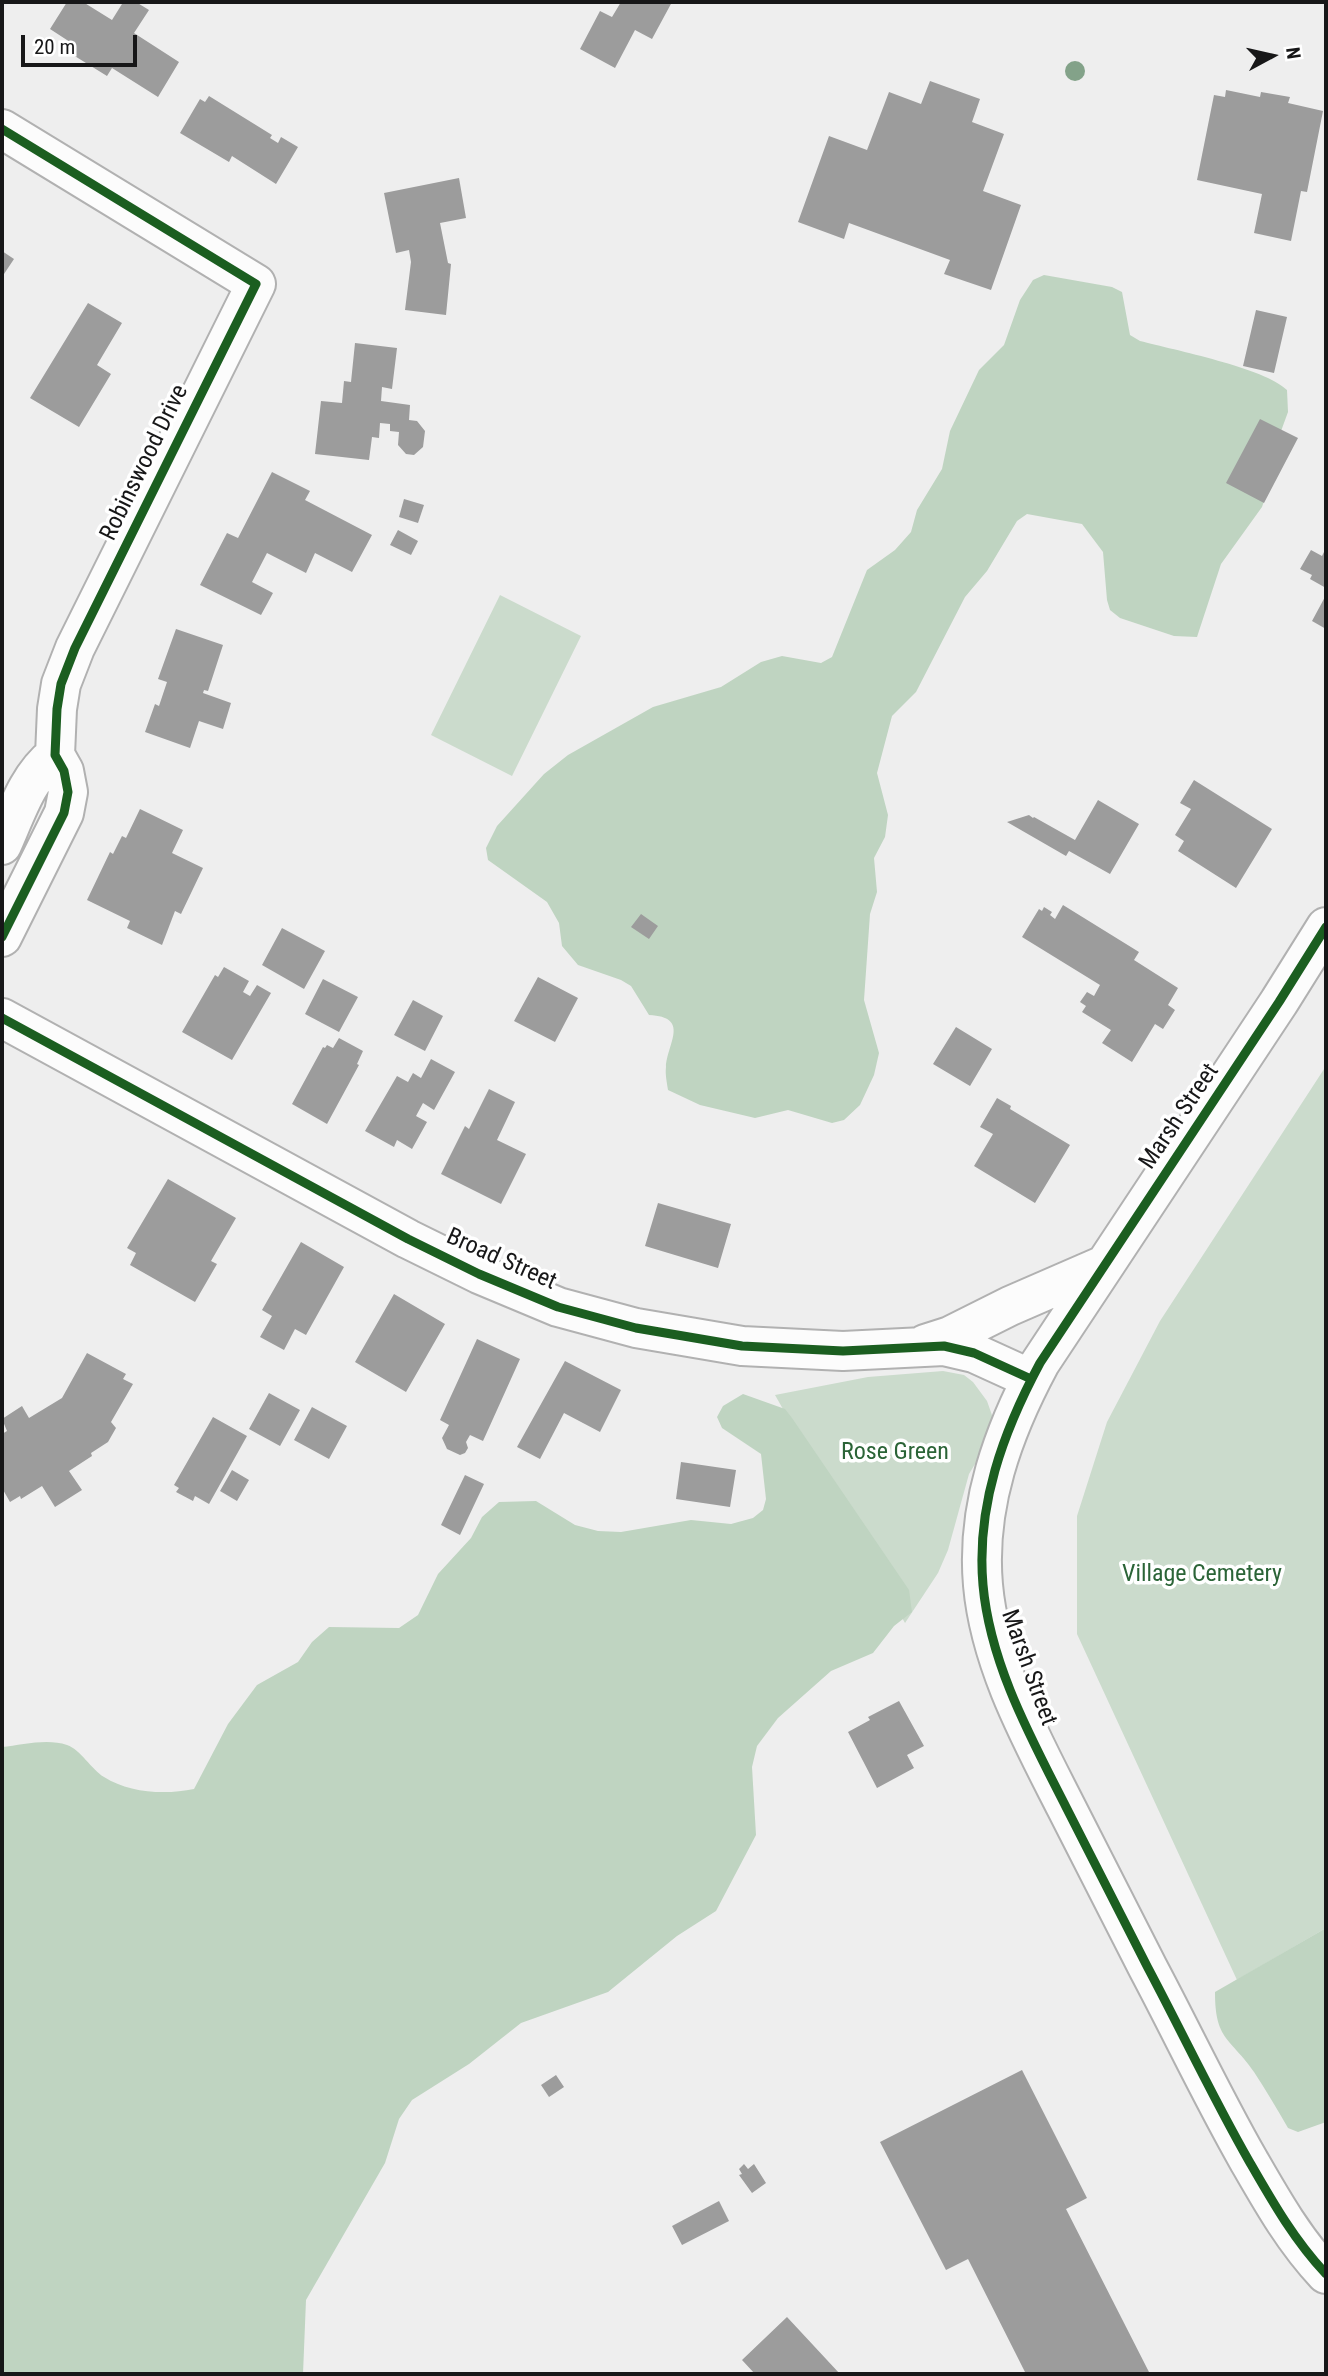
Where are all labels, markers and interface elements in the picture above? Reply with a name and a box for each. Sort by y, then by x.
scale bar [24,21,140,65]
north arrow [1237,21,1307,91]
text: 20 m [34,35,75,59]
text: N [1281,46,1305,60]
street label: Robinswood Drive [95,380,195,546]
street label: Marsh Street [1134,1059,1226,1175]
street label: Broad Street [442,1223,560,1297]
park label: Rose Green [841,1439,949,1467]
park label: Village Cemetery [1122,1561,1282,1589]
street label: Marsh Street [994,1606,1062,1730]

